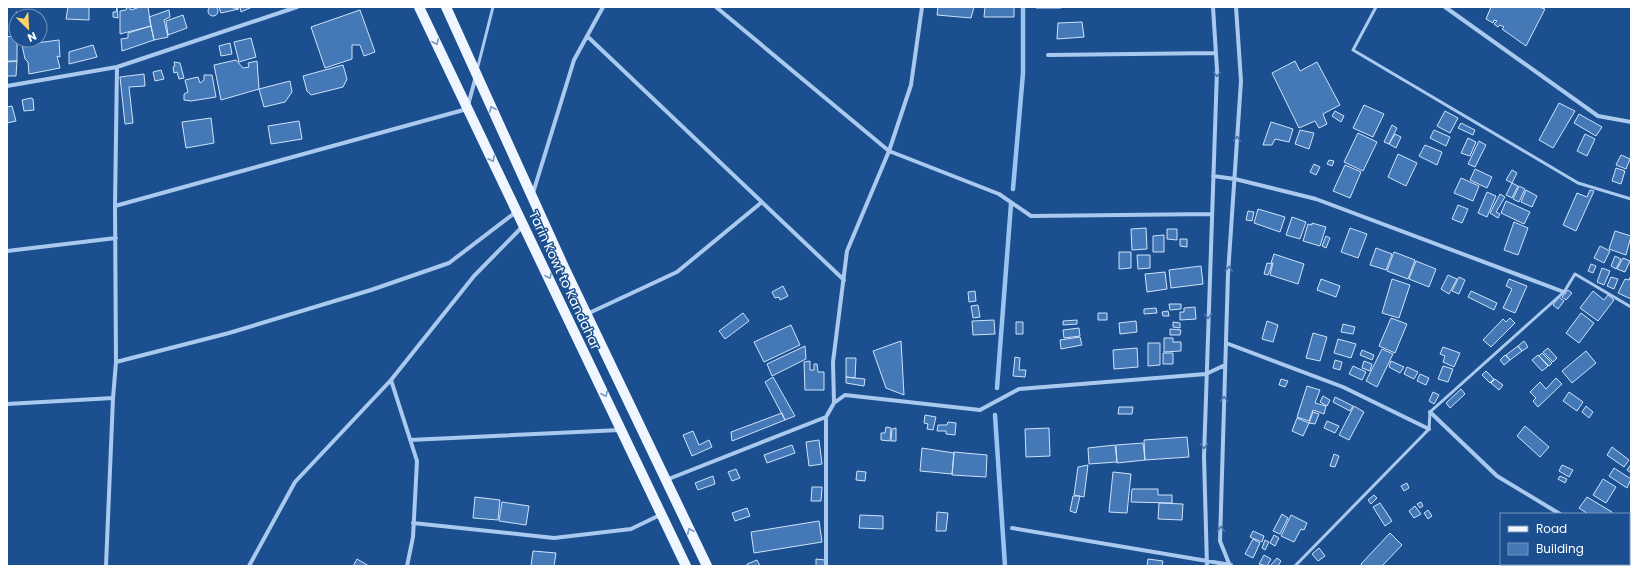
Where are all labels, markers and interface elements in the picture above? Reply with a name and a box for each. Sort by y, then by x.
north arrow [8,8,48,48]
text: N [25,28,39,46]
one-way arrow [431,38,439,46]
one-way arrow [1212,71,1221,77]
one-way arrow [489,105,497,113]
one-way arrow [1233,136,1242,142]
one-way arrow [487,155,495,163]
street label: Tarin Kowt to Kandahar [524,208,605,353]
one-way arrow [1224,266,1233,272]
one-way arrow [544,272,552,280]
one-way arrow [1203,313,1212,319]
one-way arrow [600,390,608,397]
one-way arrow [1220,396,1229,402]
one-way arrow [1200,443,1208,449]
legend [1500,513,1630,565]
text: Road [1536,520,1567,537]
one-way arrow [1216,526,1225,532]
one-way arrow [687,527,695,535]
text: Building [1536,540,1584,557]

